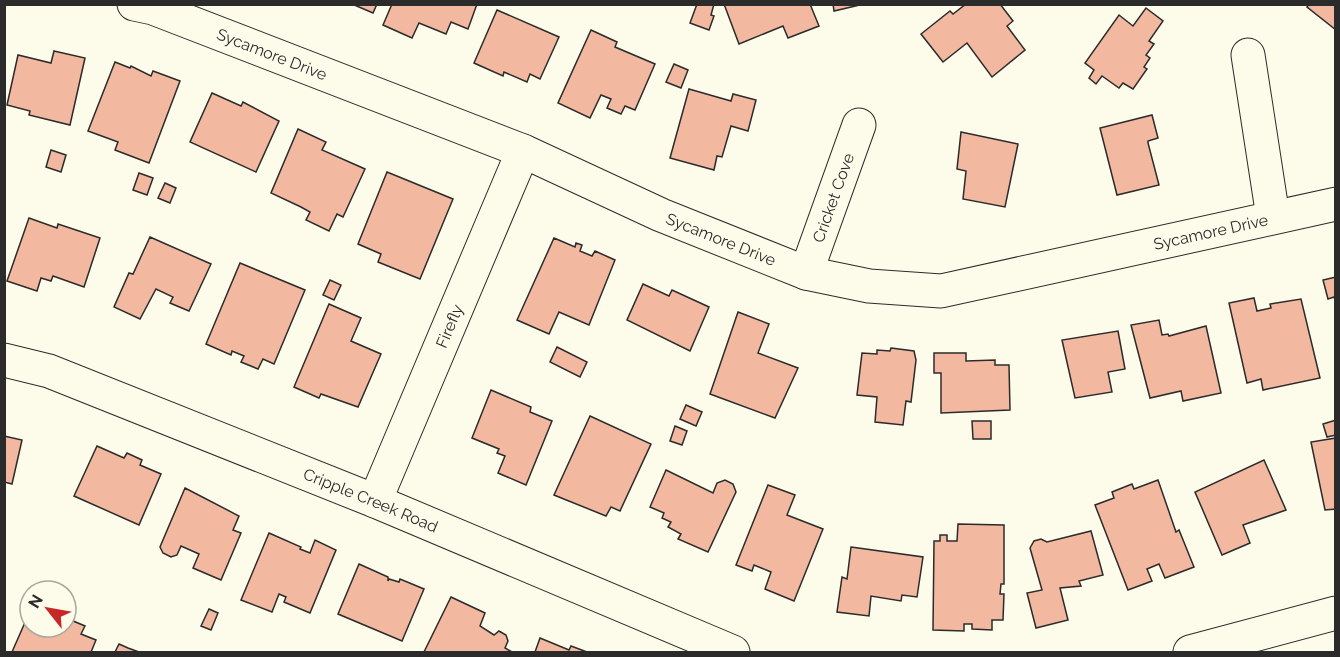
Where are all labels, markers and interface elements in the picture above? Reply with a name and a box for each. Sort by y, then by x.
street label: Sycamore Drive [214,25,330,84]
street label: Cricket Cove [809,151,858,245]
street label: Sycamore Drive [663,209,779,270]
street label: Sycamore Drive [1152,210,1270,254]
street label: Firefly [432,301,467,351]
street label: Cripple Creek Road [300,464,441,537]
north arrow [18,579,78,639]
text: N [24,591,47,612]

